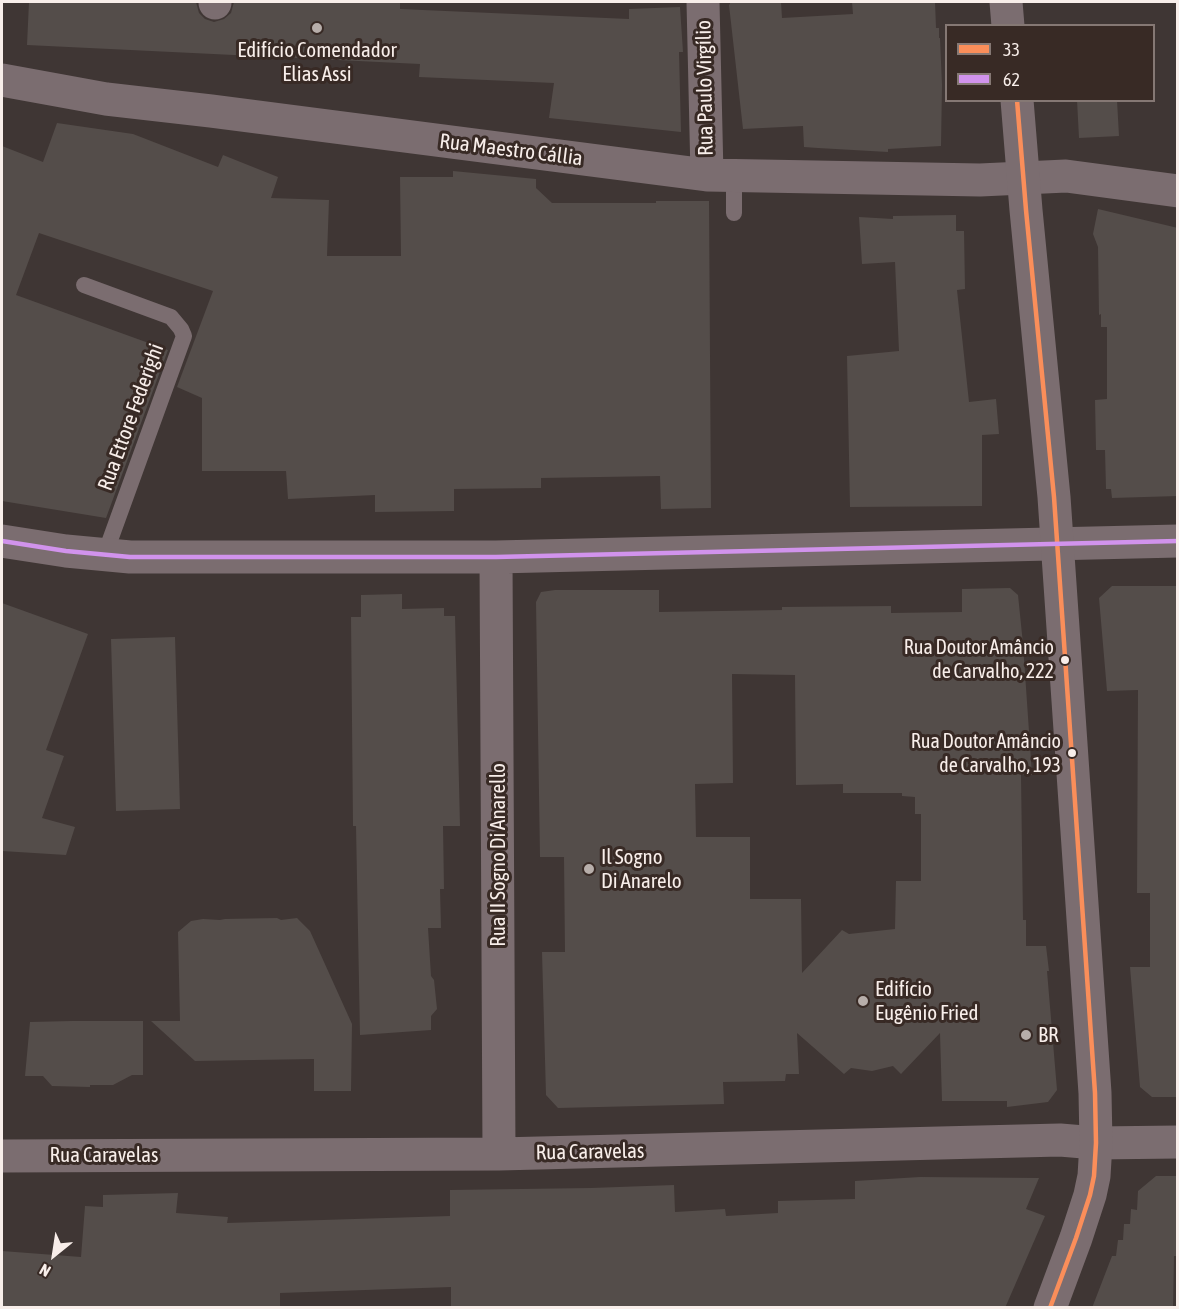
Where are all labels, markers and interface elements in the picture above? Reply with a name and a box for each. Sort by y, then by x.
street label: Rua Paulo Virgílio [691,20,719,156]
marker: Edifício Comendador Elias Assi [310,21,324,35]
legend [945,24,1155,102]
place label: Edifício Comendador Elias Assi [237,37,397,87]
text: 33 [1003,39,1020,60]
text: 62 [1003,69,1020,90]
street label: Rua Maestro Cállia [438,129,584,171]
street label: Rua Ettore Federighi [93,340,169,494]
place label: Rua Doutor Amâncio de Carvalho, 222 [904,636,1054,683]
marker: Rua Doutor Amâncio de Carvalho, 222 [1059,654,1071,666]
place label: Rua Doutor Amâncio de Carvalho, 193 [911,730,1061,777]
marker: Rua Doutor Amâncio de Carvalho, 193 [1066,747,1078,759]
street label: Rua II Sogno Di Anarello [485,763,511,947]
place label: Il Sogno Di Anarelo [601,844,682,894]
marker: Il Sogno Di Anarelo [582,862,596,876]
place label: Edifício Eugênio Fried [875,976,978,1026]
marker: Edifício Eugênio Fried [856,994,870,1008]
place label: BR [1038,1022,1058,1048]
marker: BR [1019,1028,1033,1042]
street label: Rua Caravelas [535,1138,645,1166]
street label: Rua Caravelas [50,1142,158,1168]
north arrow [24,1225,84,1285]
text: N [36,1260,54,1281]

